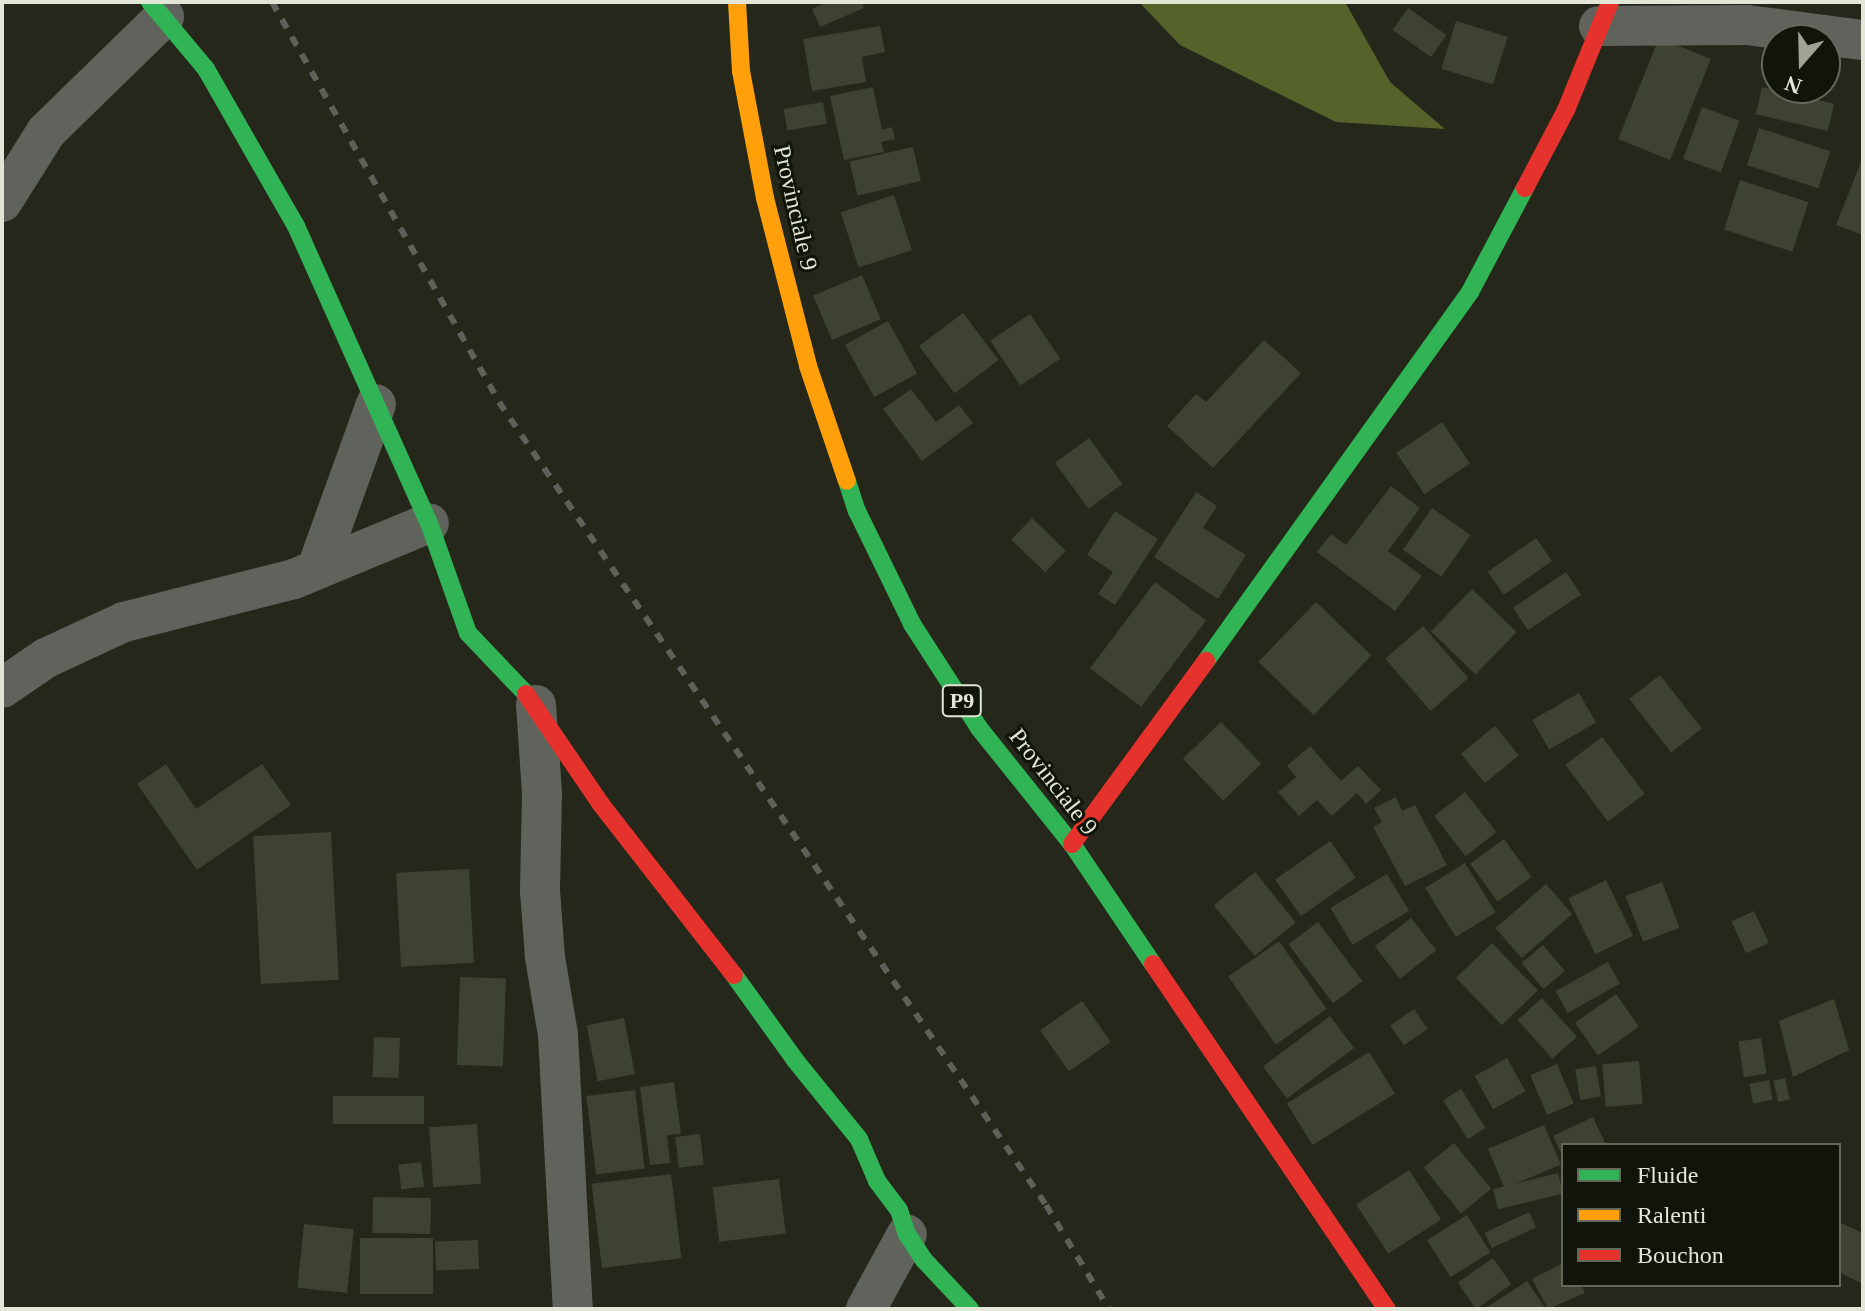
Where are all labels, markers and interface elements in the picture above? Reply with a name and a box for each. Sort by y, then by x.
north arrow [1761,24,1841,104]
text: N [1782,71,1805,100]
street label: Provinciale 9 [767,143,823,273]
road number: P9 [940,683,984,719]
street label: Provinciale 9 [1002,723,1104,841]
legend [1561,1143,1841,1287]
text: Fluide [1637,1162,1698,1188]
text: Ralenti [1637,1202,1706,1228]
text: Bouchon [1637,1242,1724,1268]

